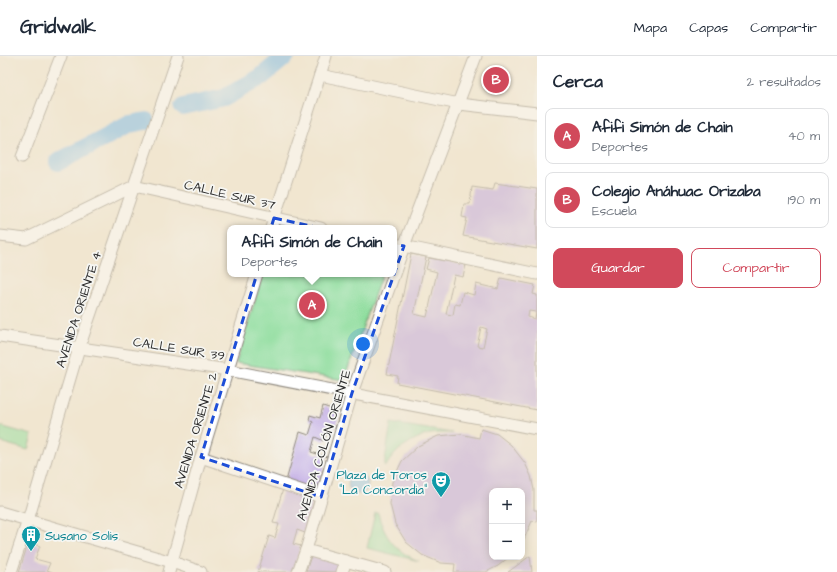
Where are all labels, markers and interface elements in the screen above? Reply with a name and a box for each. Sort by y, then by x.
text: Gridwalk [20,14,96,41]
text: Mapa [634,18,667,38]
text: Capas [689,18,728,38]
text: Compartir [750,18,817,38]
pin: B [483,65,509,95]
text: Cerca [553,70,603,94]
text: 2 resultados [747,73,821,91]
text: Afifi Simón de Chain [592,117,733,138]
text: A [563,127,571,145]
text: 40 m [788,127,820,145]
text: Deportes [592,138,648,156]
street label: CALLE SUR 37 [182,176,277,214]
text: Colegio Anáhuac Orizaba [592,181,761,202]
text: B [562,191,572,209]
text: 190 m [787,191,820,209]
text: Escuela [592,202,637,220]
popup [227,225,397,277]
text: Afifi Simón de Chain [242,232,382,253]
street label: AVENIDA ORIENTE 4 [52,248,106,370]
button: Guardar [553,248,683,288]
button: Compartir [691,248,821,288]
text: Deportes [242,253,298,271]
pin: A [299,290,325,320]
street label: CALLE SUR 39 [132,333,226,365]
your location [353,334,373,354]
street label: AVENIDA COLÓN ORIENTE [292,367,356,523]
street label: AVENIDA ORIENTE 2 [170,370,222,491]
place label: Plaza de Toros "La Concordia" [336,466,427,499]
theatre icon: Plaza de Toros "La Concordia" [430,470,452,498]
map controls [489,488,525,560]
button: + [489,488,525,524]
building icon: Susano Solis [20,524,42,552]
button: − [489,524,525,560]
place label: Susano Solis [45,527,119,545]

